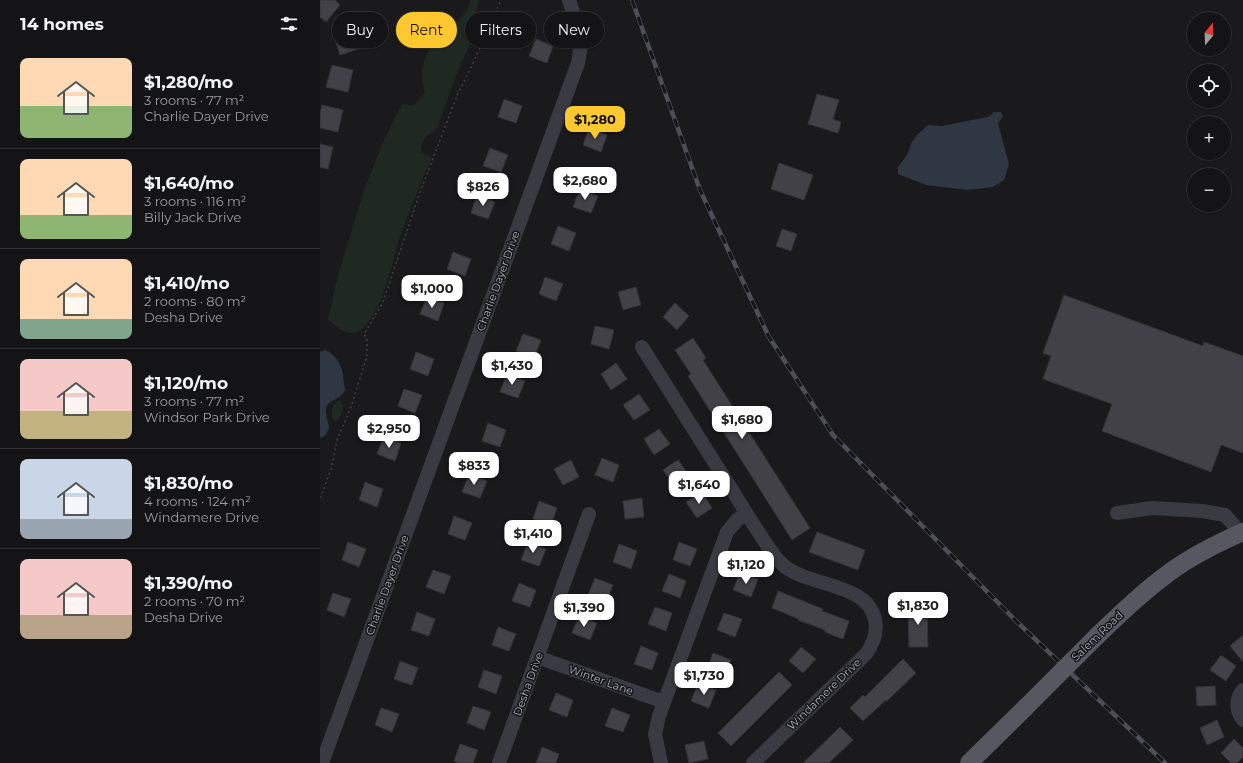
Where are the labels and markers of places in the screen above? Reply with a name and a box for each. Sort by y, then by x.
pin: $1,280 [562,106,628,140]
pin: $2,680 [552,167,618,201]
pin: $826 [459,173,507,207]
pin: $1,000 [399,275,465,309]
pin: $1,430 [479,352,545,386]
pin: $1,680 [709,406,775,440]
pin: $2,950 [356,415,422,449]
pin: $833 [450,452,498,486]
pin: $1,640 [666,471,732,505]
pin: $1,410 [500,520,566,554]
pin: $1,120 [713,551,779,585]
pin: $1,830 [885,592,951,626]
pin: $1,390 [551,594,617,628]
pin: $1,730 [671,662,737,696]

